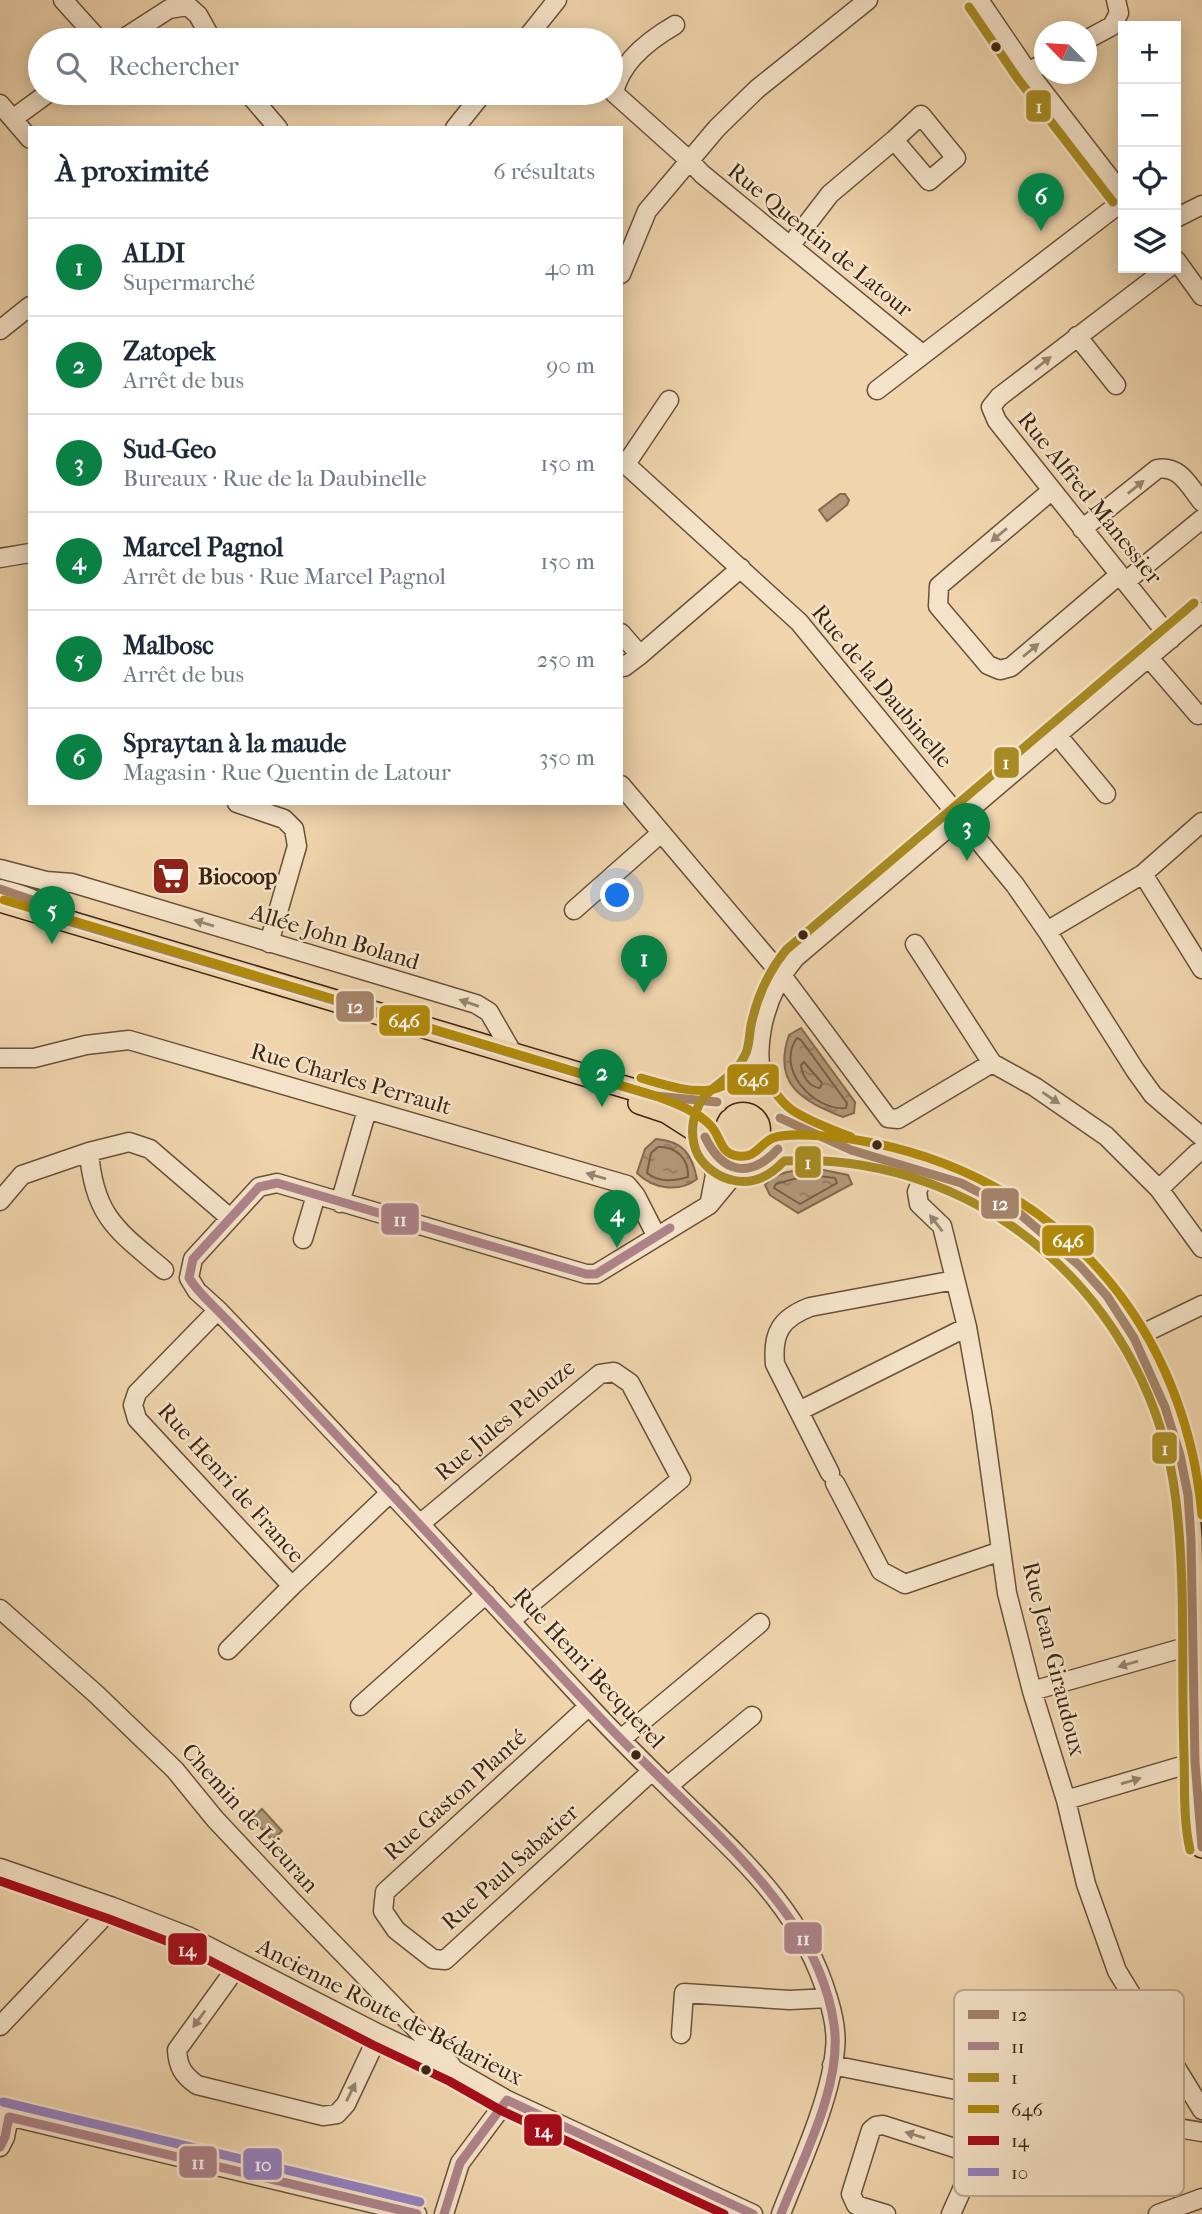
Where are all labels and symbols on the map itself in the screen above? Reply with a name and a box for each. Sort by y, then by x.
north arrow [1034,21,1097,84]
unlabelled marker [989,40,1003,54]
line badge: 1 [1025,89,1052,123]
text: 1 [1036,96,1042,118]
street label: Rue Quentin de Latour [722,157,918,323]
pin: 6 [1018,173,1064,231]
one-way arrow [1033,355,1051,370]
street label: Rue Alfred Manessier [1012,406,1168,590]
one-way arrow [1126,479,1144,494]
one-way arrow [991,527,1008,542]
street label: Rue de la Daubinelle [806,599,958,773]
one-way arrow [1023,643,1040,658]
line badge: 1 [993,746,1020,779]
text: 1 [1003,752,1009,774]
pin: 3 [944,803,990,861]
supermarket icon: Biocoop [150,855,192,897]
place label: Biocoop [198,863,278,890]
your location [600,878,634,912]
pin: 5 [29,886,75,944]
street label: Allée John Boland [246,898,423,976]
one-way arrow [193,917,214,927]
unlabelled marker [796,928,810,942]
pin: 1 [621,935,667,993]
line badge: 12 [335,990,375,1023]
text: 12 [347,996,364,1018]
one-way arrow [459,997,480,1008]
line badge: 646 [378,1004,431,1037]
text: 646 [388,1010,421,1032]
street label: Rue Charles Perrault [248,1037,454,1121]
pin: 2 [579,1049,625,1107]
line badge: 646 [726,1063,780,1096]
text: 646 [737,1069,770,1091]
one-way arrow [1042,1091,1060,1105]
unlabelled marker [870,1138,884,1152]
line badge: 1 [794,1145,822,1179]
text: 1 [805,1152,811,1174]
one-way arrow [585,1170,606,1180]
line badge: 12 [980,1187,1020,1220]
pin: 4 [594,1190,640,1248]
text: 12 [992,1193,1009,1215]
line badge: 11 [380,1202,420,1236]
text: 11 [393,1209,407,1231]
one-way arrow [929,1215,944,1233]
line badge: 646 [1041,1224,1095,1257]
text: 646 [1052,1230,1085,1252]
street label: Rue Jules Pelouze [429,1354,581,1486]
street label: Rue Henri de France [152,1397,310,1569]
line badge: 1 [1151,1431,1178,1465]
text: 1 [1162,1438,1168,1460]
street label: Rue Jean Giraudoux [1017,1559,1091,1759]
street label: Rue Henri Becquerel [508,1582,671,1754]
one-way arrow [1117,1659,1138,1669]
street label: Rue Gaston Planté [378,1724,532,1866]
street label: Chemin de Lieuran [176,1738,324,1899]
unlabelled marker [629,1748,643,1762]
one-way arrow [1121,1776,1142,1786]
street label: Rue Paul Sabatier [436,1798,584,1936]
line badge: 11 [783,1921,823,1955]
text: 11 [796,1928,810,1950]
line badge: 14 [167,1932,208,1966]
street label: Ancienne Route de Bédarieux [251,1932,528,2091]
text: 14 [178,1939,197,1961]
legend [954,1990,1184,2196]
text: 12 [1011,2004,1028,2026]
one-way arrow [192,2010,206,2028]
text: 11 [1011,2036,1025,2058]
unlabelled marker [419,2063,433,2077]
text: 1 [1011,2067,1018,2089]
one-way arrow [346,2082,357,2102]
text: 646 [1011,2099,1043,2121]
line badge: 14 [523,2113,563,2147]
text: 14 [534,2120,553,2142]
one-way arrow [904,2130,925,2140]
text: 14 [1011,2130,1030,2152]
line badge: 11 [178,2145,218,2179]
line badge: 10 [242,2147,283,2181]
text: 11 [191,2152,205,2174]
text: 10 [254,2154,272,2176]
text: 10 [1011,2162,1028,2184]

